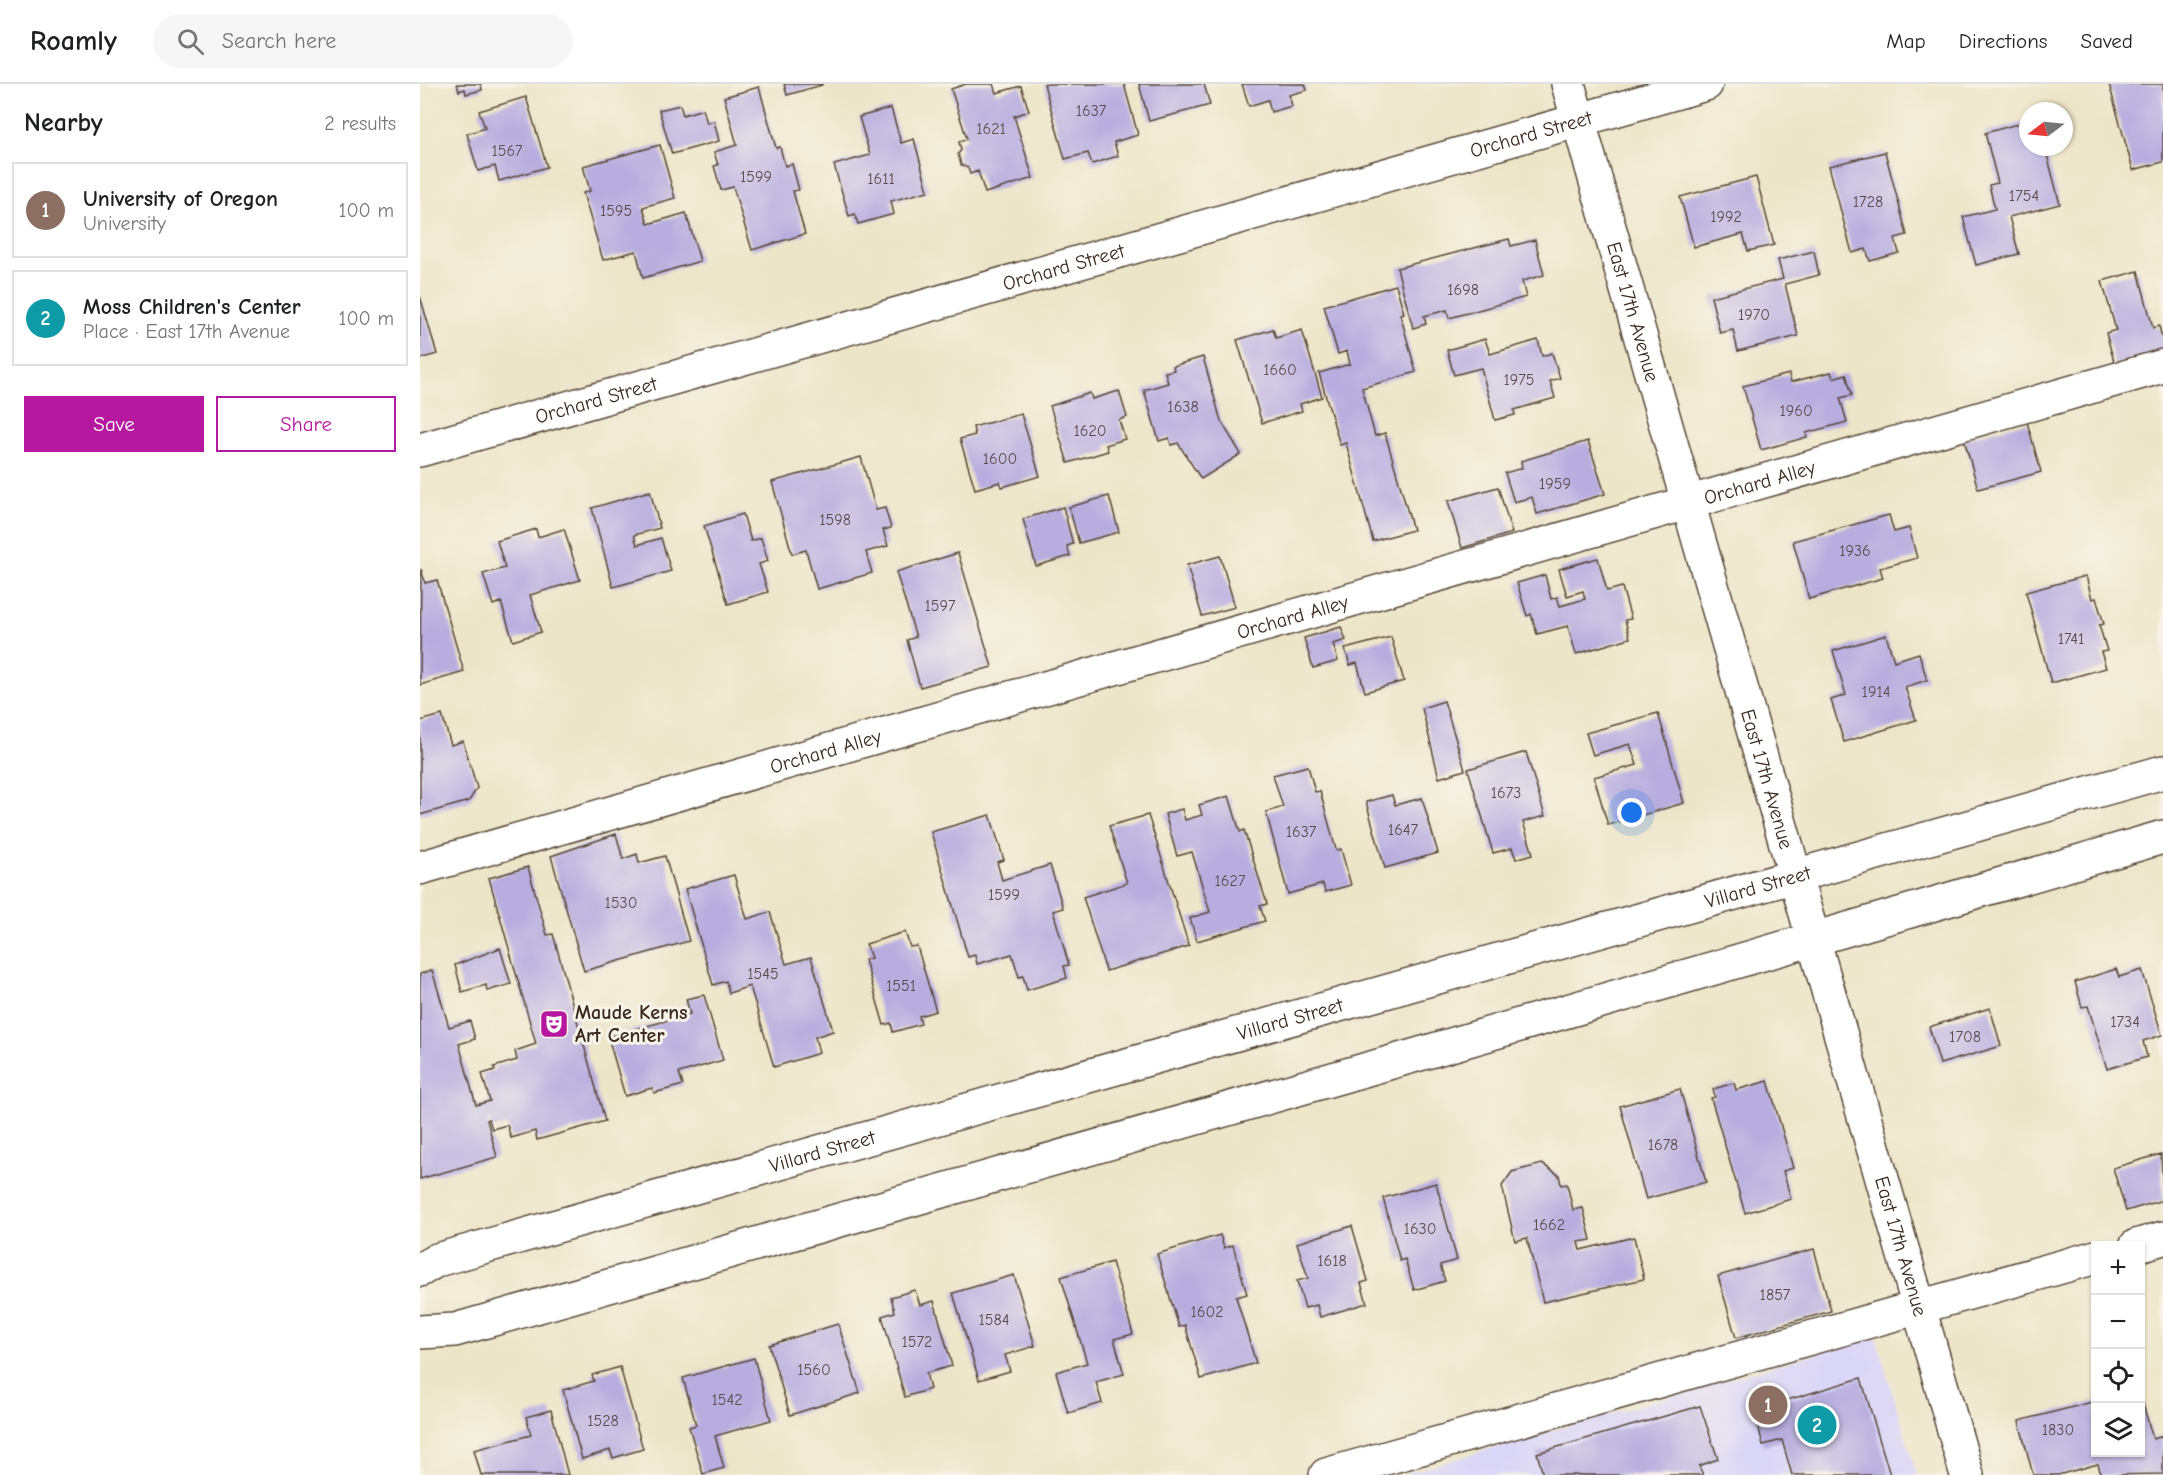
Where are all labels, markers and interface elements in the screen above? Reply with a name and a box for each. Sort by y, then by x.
search box [153,14,573,68]
text: Roamly [30,25,117,57]
icon: search [174,25,207,58]
text: Search here [222,28,336,54]
text: Map [1886,29,1926,53]
text: Directions [1959,29,2048,53]
text: Saved [2081,29,2133,53]
house number: 1637 [1076,102,1107,120]
north arrow [2019,102,2073,156]
street label: Orchard Street [1467,106,1596,163]
text: Nearby [24,108,103,138]
text: 2 results [324,112,396,135]
house number: 1621 [976,120,1006,138]
house number: 1567 [491,142,523,160]
house number: 1599 [740,168,772,186]
house number: 1611 [867,170,895,188]
text: University of Oregon [83,186,278,212]
house number: 1754 [2009,187,2039,205]
house number: 1728 [1853,193,1883,211]
text: 1 [42,199,49,222]
text: 100 m [339,199,394,222]
house number: 1595 [600,202,632,220]
house number: 1992 [1710,208,1742,226]
text: University [83,212,166,235]
street label: Orchard Street [1000,239,1128,296]
street label: East 17th Avenue [1602,239,1664,385]
house number: 1698 [1447,281,1479,299]
text: Moss Children's Center [83,294,301,320]
house number: 1970 [1738,306,1770,324]
text: 2 [41,307,50,330]
text: 100 m [339,307,394,330]
text: Place · East 17th Avenue [83,320,290,343]
house number: 1660 [1263,361,1297,379]
house number: 1975 [1503,371,1535,389]
street label: Orchard Street [533,372,661,429]
button: Save [24,396,204,452]
button: Share [216,396,396,452]
house number: 1638 [1167,398,1199,416]
house number: 1960 [1779,402,1813,420]
house number: 1620 [1073,422,1107,440]
house number: 1600 [983,450,1017,468]
street label: Orchard Alley [1701,456,1818,510]
house number: 1959 [1539,475,1571,493]
house number: 1598 [819,511,851,529]
house number: 1936 [1839,542,1871,560]
street label: Orchard Alley [1234,590,1351,644]
house number: 1597 [924,597,956,615]
house number: 1741 [2058,630,2084,648]
house number: 1914 [1862,683,1890,701]
street label: East 17th Avenue [1736,706,1798,852]
street label: Orchard Alley [767,725,884,779]
house number: 1673 [1491,784,1521,802]
your location [1617,798,1646,827]
house number: 1647 [1388,821,1419,839]
house number: 1637 [1286,823,1317,841]
street label: Villard Street [1702,861,1815,913]
house number: 1627 [1215,872,1246,890]
house number: 1599 [988,886,1020,904]
house number: 1530 [605,894,637,912]
house number: 1545 [747,965,779,983]
house number: 1551 [886,977,916,995]
street label: Villard Street [1234,993,1347,1045]
place label: Maude Kerns Art Center [575,1001,688,1047]
theatre icon: Maude Kerns Art Center [538,1008,570,1040]
house number: 1734 [2110,1013,2140,1031]
house number: 1708 [1949,1028,1981,1046]
street label: Villard Street [767,1125,879,1177]
house number: 1678 [1648,1136,1678,1154]
street label: East 17th Avenue [1870,1174,1932,1319]
house number: 1662 [1533,1216,1565,1234]
house number: 1630 [1404,1220,1436,1238]
map controls [2091,1241,2145,1457]
button: + [2091,1241,2145,1295]
house number: 1618 [1317,1252,1347,1270]
house number: 1857 [1760,1286,1791,1304]
button: − [2091,1295,2145,1349]
house number: 1602 [1190,1303,1224,1321]
house number: 1584 [979,1311,1010,1329]
house number: 1572 [902,1333,932,1351]
button: locate [2091,1349,2145,1403]
house number: 1560 [797,1361,831,1379]
pin: 1 [1748,1382,1788,1428]
house number: 1542 [711,1391,743,1409]
pin: 2 [1798,1402,1836,1448]
button: layers [2091,1403,2145,1457]
house number: 1528 [587,1412,619,1430]
house number: 1830 [2042,1421,2074,1439]

